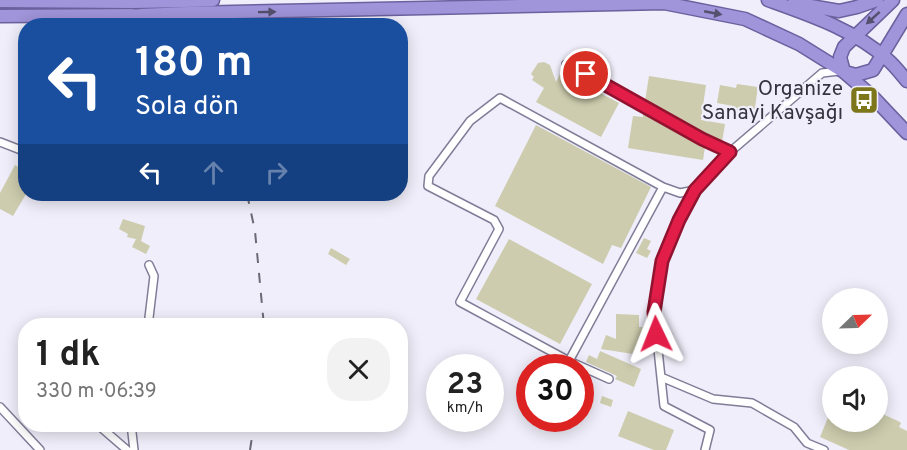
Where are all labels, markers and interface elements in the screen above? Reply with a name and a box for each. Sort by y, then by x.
one-way arrow [258,7,277,16]
one-way arrow [704,9,723,18]
one-way arrow [867,10,881,24]
text: 180 m [135,38,252,91]
icon: left [36,42,114,120]
pin [560,48,611,99]
icon: arrive [569,57,602,90]
place label: Organize Sanayi Kavşağı [702,76,843,127]
bus stop icon: Organize Sanayi Kavşağı [848,84,880,116]
text: Sola dön [135,90,239,124]
icon: left [134,156,167,189]
icon: ahead [197,156,230,189]
icon: right [260,156,293,189]
north arrow [822,288,888,354]
map controls [822,288,888,432]
position arrow [624,302,688,366]
text: 1 dk [36,333,100,379]
button: close [327,338,390,401]
speed limit sign: 30 [516,354,594,432]
button: sound [822,366,888,432]
text: 23 [447,367,483,404]
text: 330 m · 06:39 [36,379,157,405]
text: km/h [447,399,483,418]

